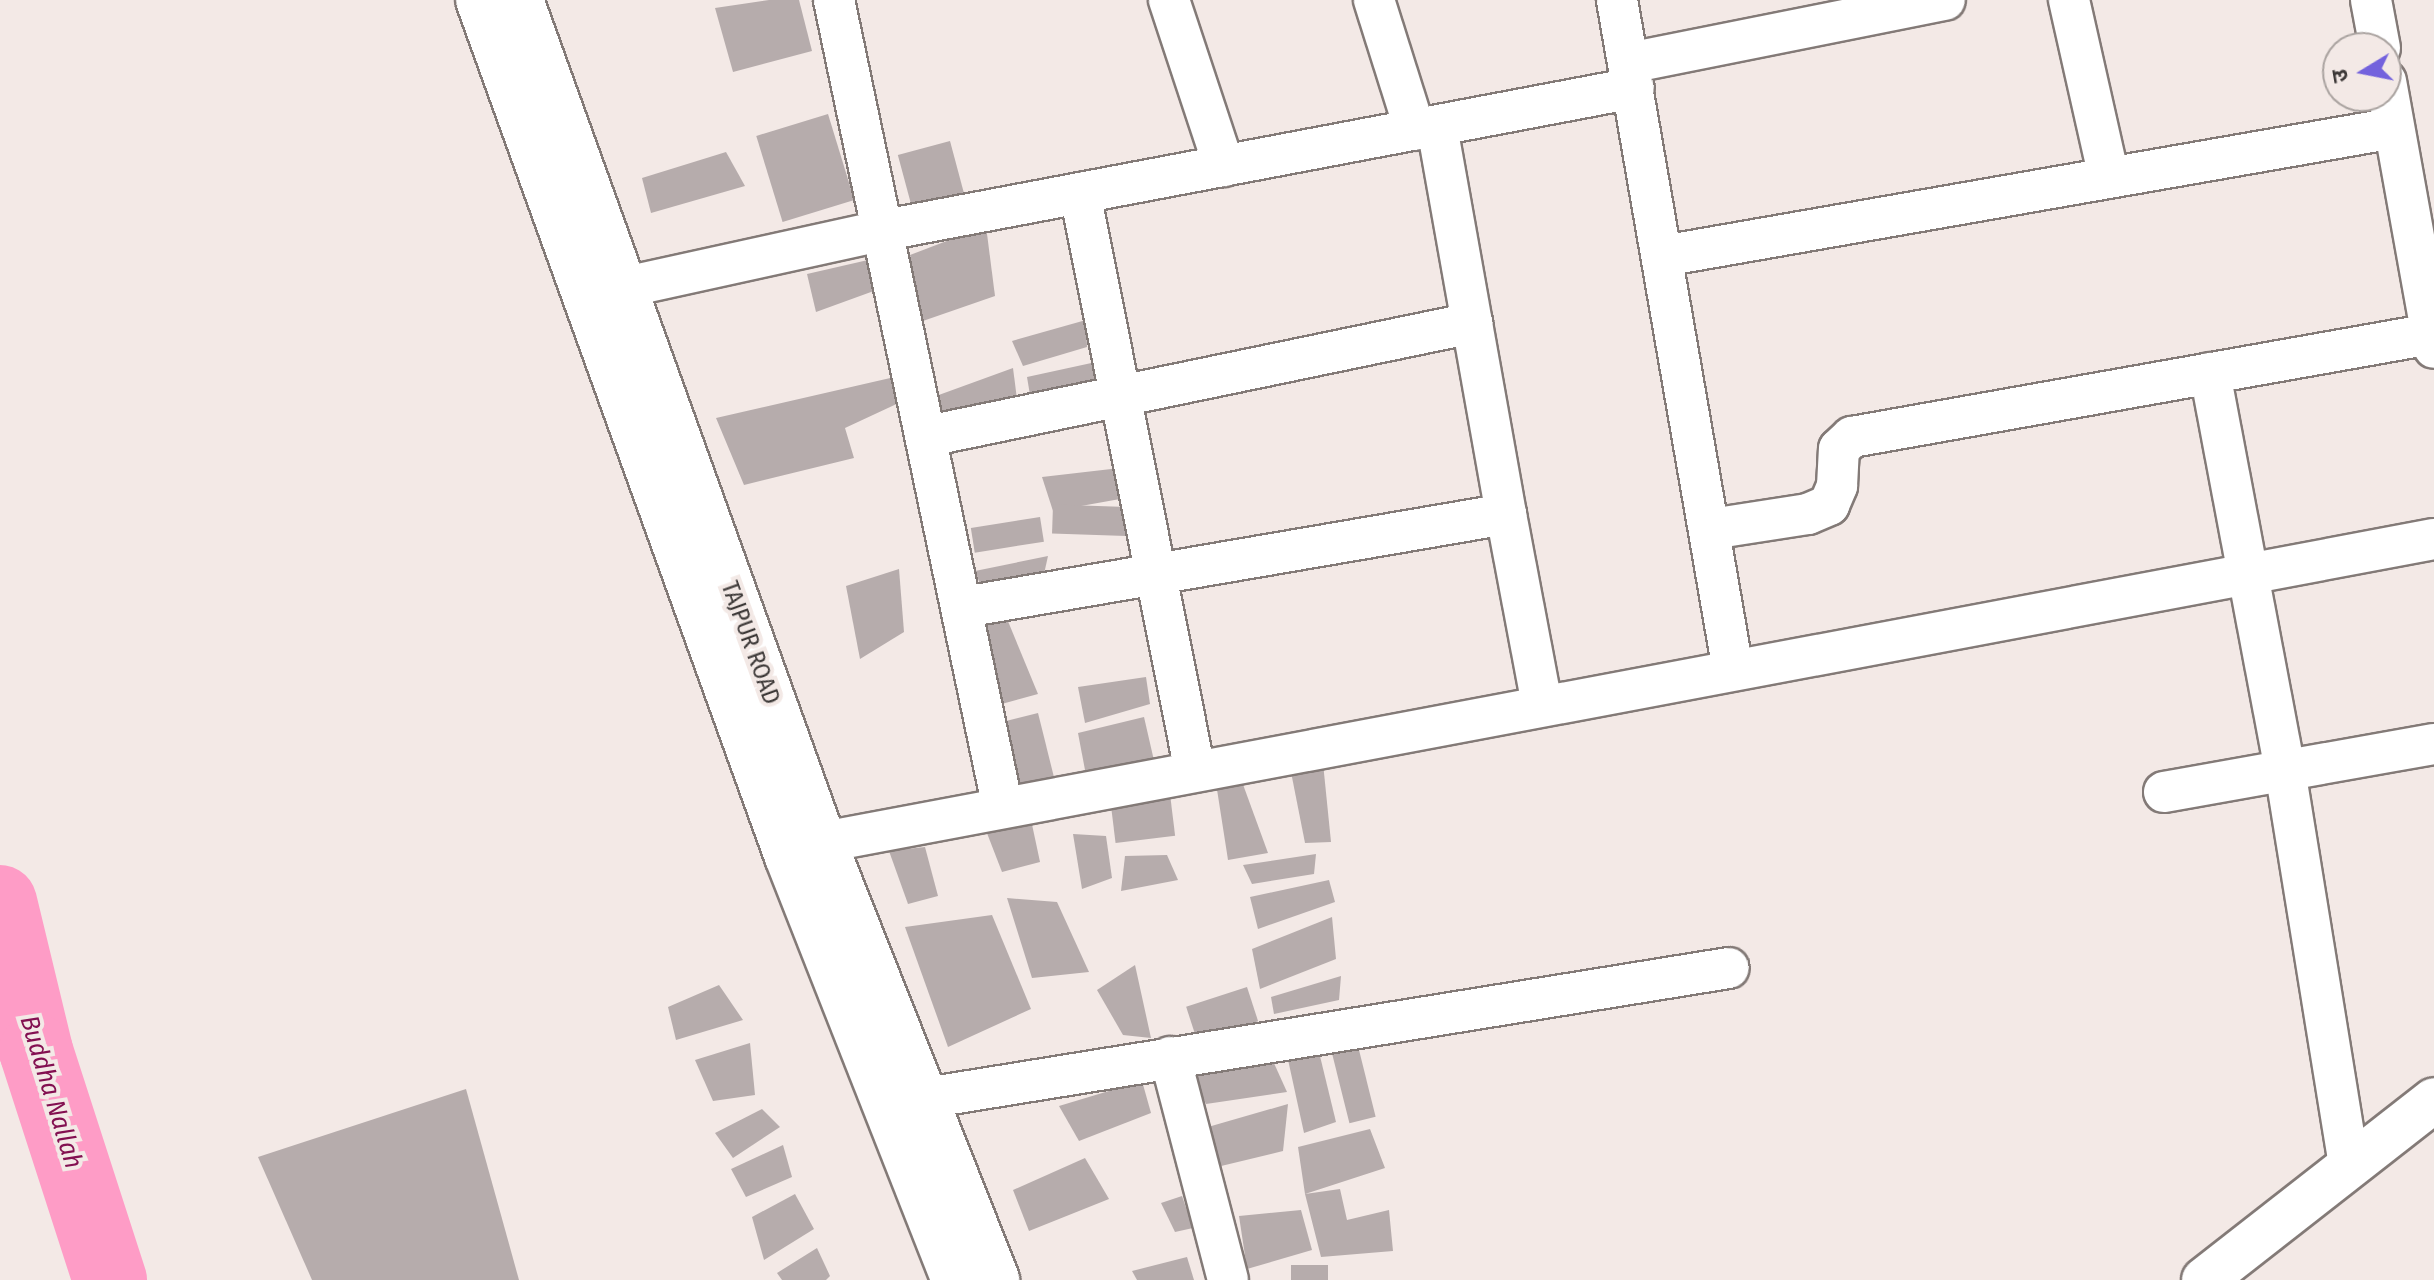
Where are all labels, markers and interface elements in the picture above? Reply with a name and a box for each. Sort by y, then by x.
north arrow [2322,32,2402,112]
text: उ [2325,67,2354,85]
street label: TAJPUR ROAD [714,578,786,708]
water label: Buddha Nallah [13,1012,89,1172]

